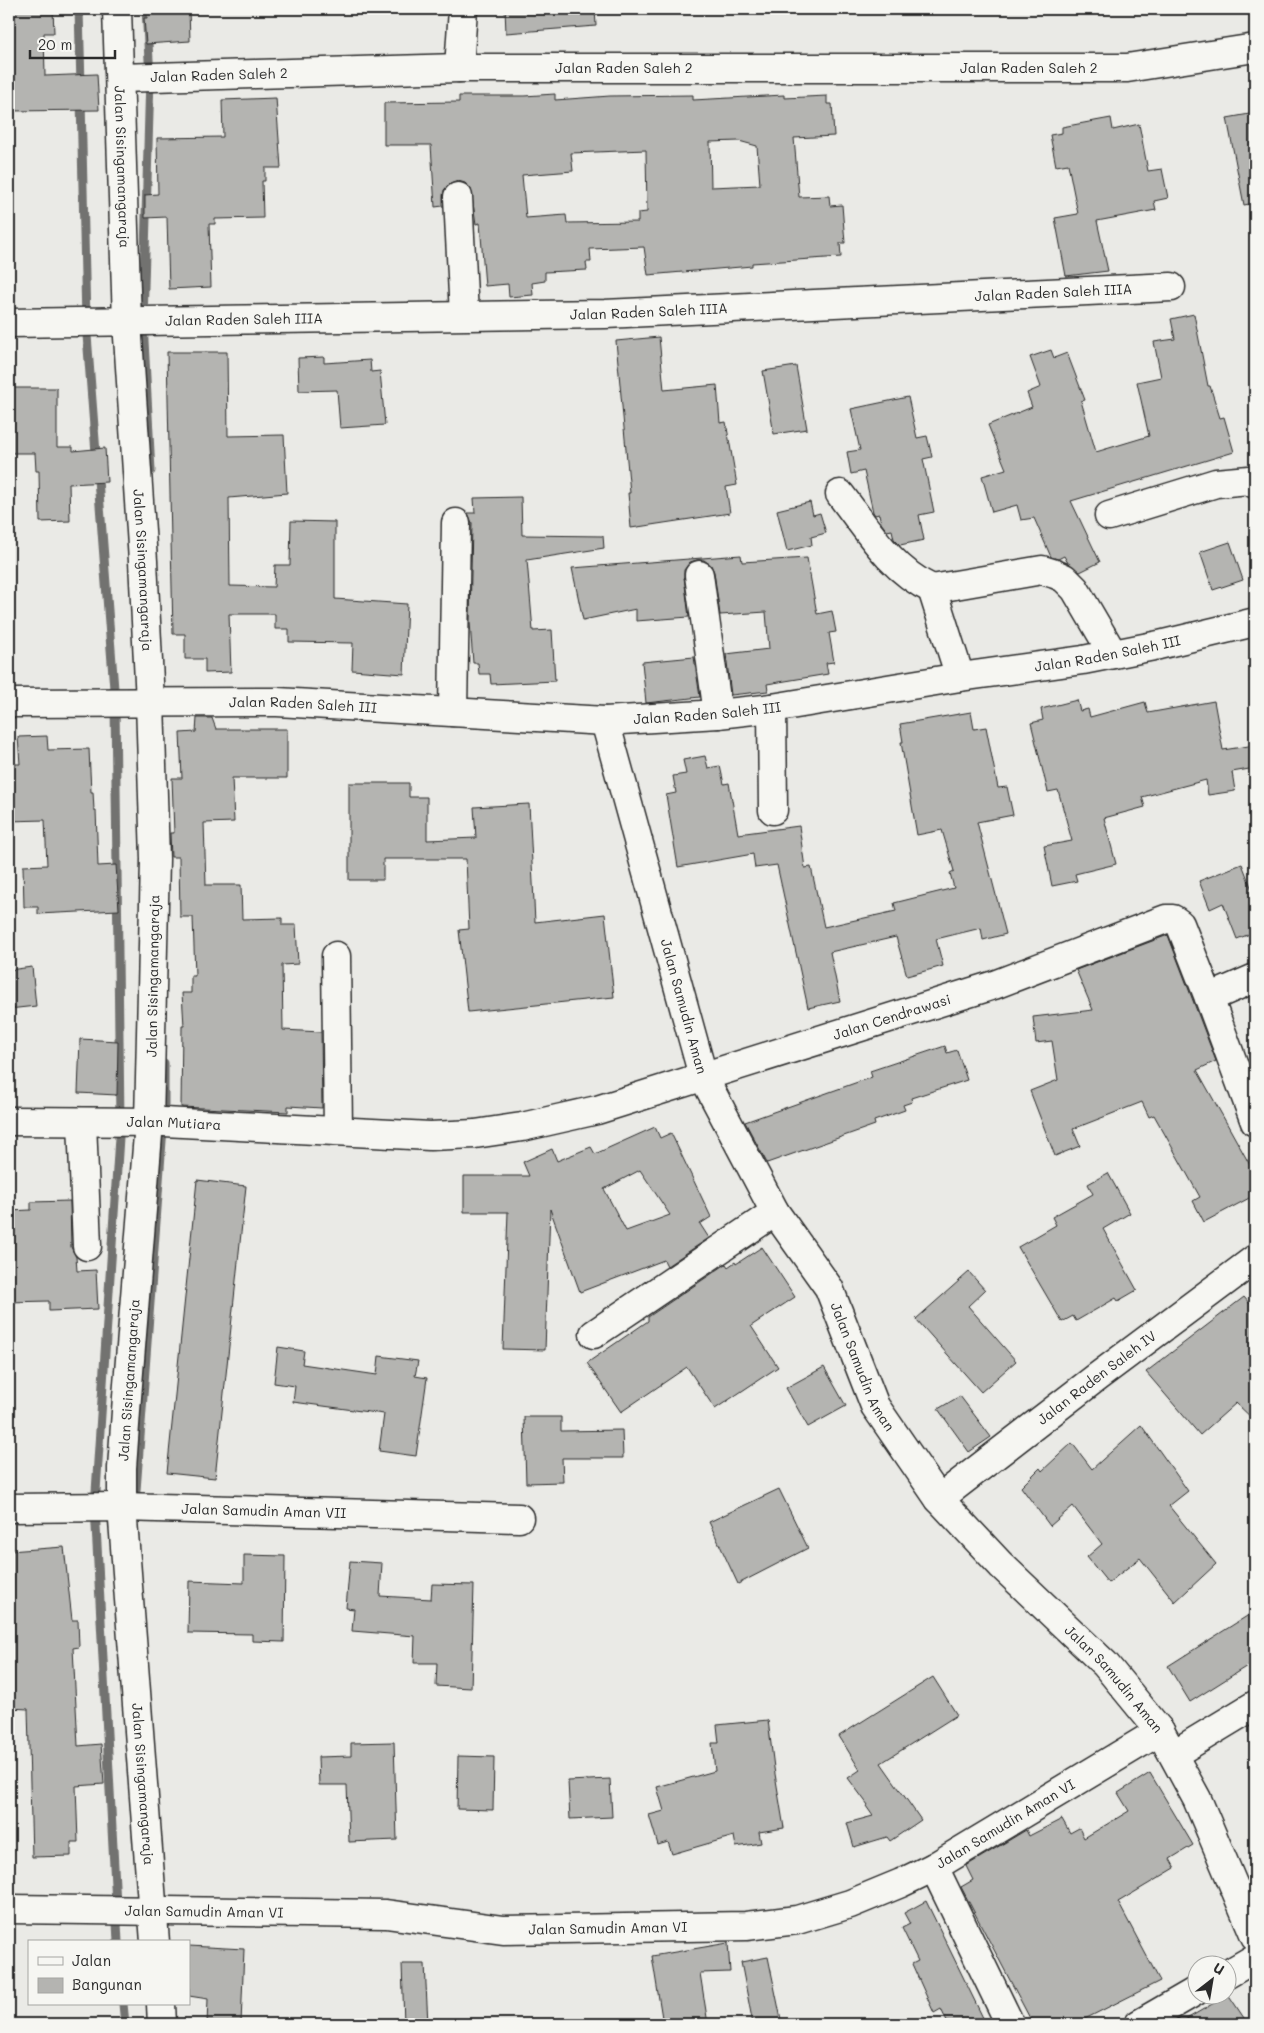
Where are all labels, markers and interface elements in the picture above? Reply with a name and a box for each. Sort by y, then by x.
scale bar [30,28,115,60]
text: 20 m [38,34,72,54]
street label: Jalan Raden Saleh 2 [555,58,693,77]
street label: Jalan Raden Saleh 2 [960,58,1098,77]
street label: Jalan Raden Saleh 2 [150,63,288,86]
street label: Jalan Sisingamangaraja [110,85,135,248]
street label: Jalan Raden Saleh IIIA [974,279,1133,305]
street label: Jalan Raden Saleh IIIA [570,298,728,324]
street label: Jalan Raden Saleh IIIA [165,308,323,330]
street label: Jalan Sisingamangaraja [129,489,157,652]
street label: Jalan Raden Saleh III [1033,630,1182,676]
street label: Jalan Raden Saleh III [229,692,377,717]
street label: Jalan Raden Saleh III [633,697,782,728]
street label: Jalan Sisingamangaraja [142,895,163,1057]
street label: Jalan Samudin Aman [657,937,712,1076]
street label: Jalan Cendrawasi [830,989,953,1044]
street label: Jalan Mutiara [127,1112,222,1134]
street label: Jalan Sisingamangaraja [113,1298,144,1462]
street label: Jalan Samudin Aman [826,1299,899,1435]
street label: Jalan Raden Saleh IV [1033,1326,1160,1429]
street label: Jalan Samudin Aman VII [181,1499,347,1522]
street label: Jalan Samudin Aman [1061,1620,1168,1737]
street label: Jalan Sisingamangaraja [128,1702,159,1866]
street label: Jalan Samudin Aman VI [932,1775,1078,1873]
street label: Jalan Samudin Aman VI [124,1901,284,1922]
street label: Jalan Samudin Aman VI [528,1917,687,1939]
legend [28,1940,190,2006]
text: Jalan [72,1950,111,1970]
north arrow [1186,1956,1236,2006]
text: U [1210,1958,1228,1979]
text: Bangunan [72,1974,142,1994]

